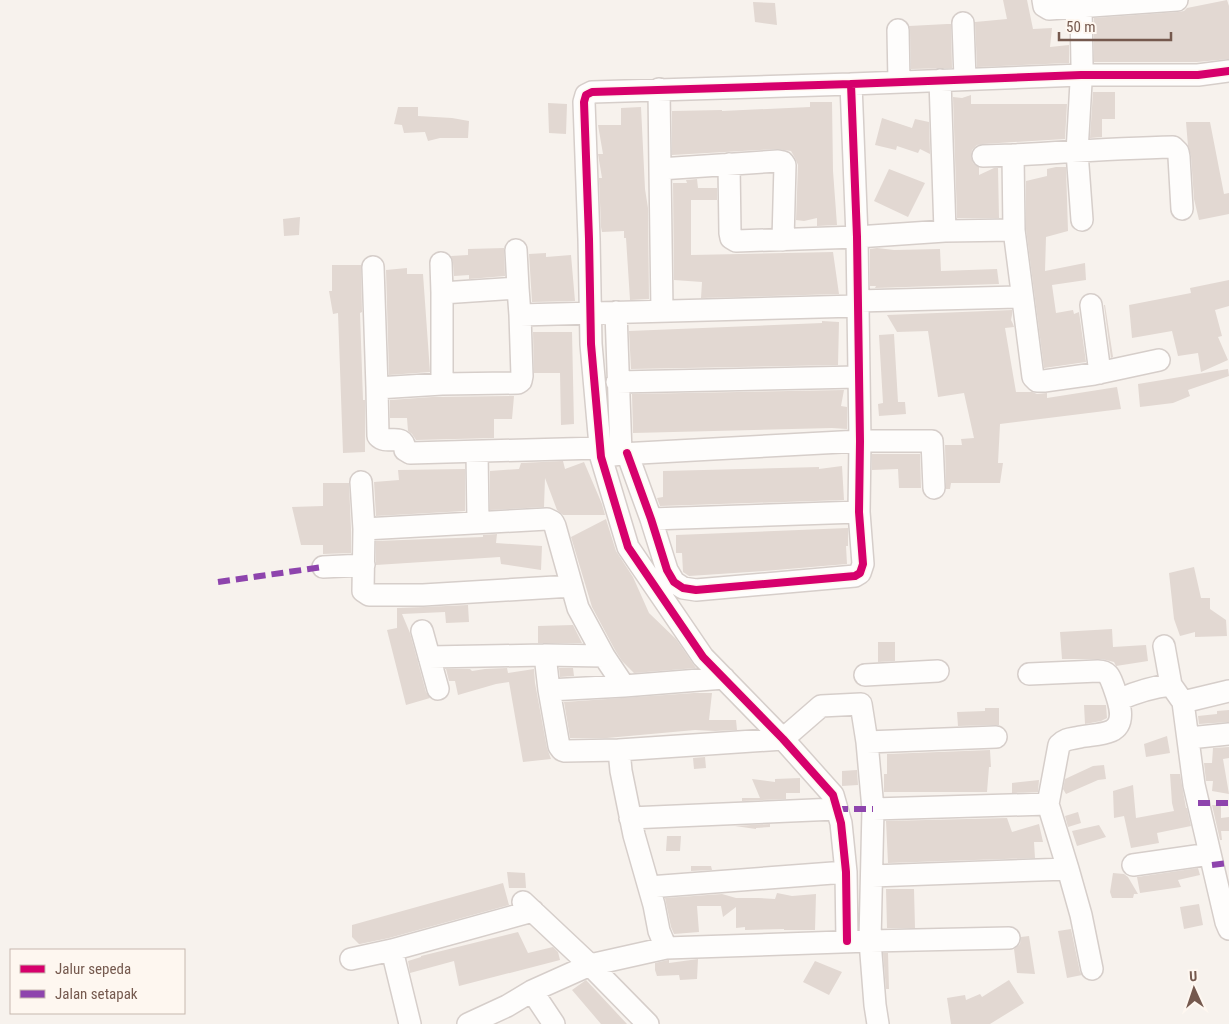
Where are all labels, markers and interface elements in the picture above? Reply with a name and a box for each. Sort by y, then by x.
scale bar [1059,10,1172,42]
text: 50 m [1066,18,1096,36]
legend [10,949,185,1014]
text: Jalur sepeda [55,960,131,978]
north arrow [1169,964,1219,1014]
text: U [1189,968,1198,984]
text: Jalan setapak [55,985,138,1003]

